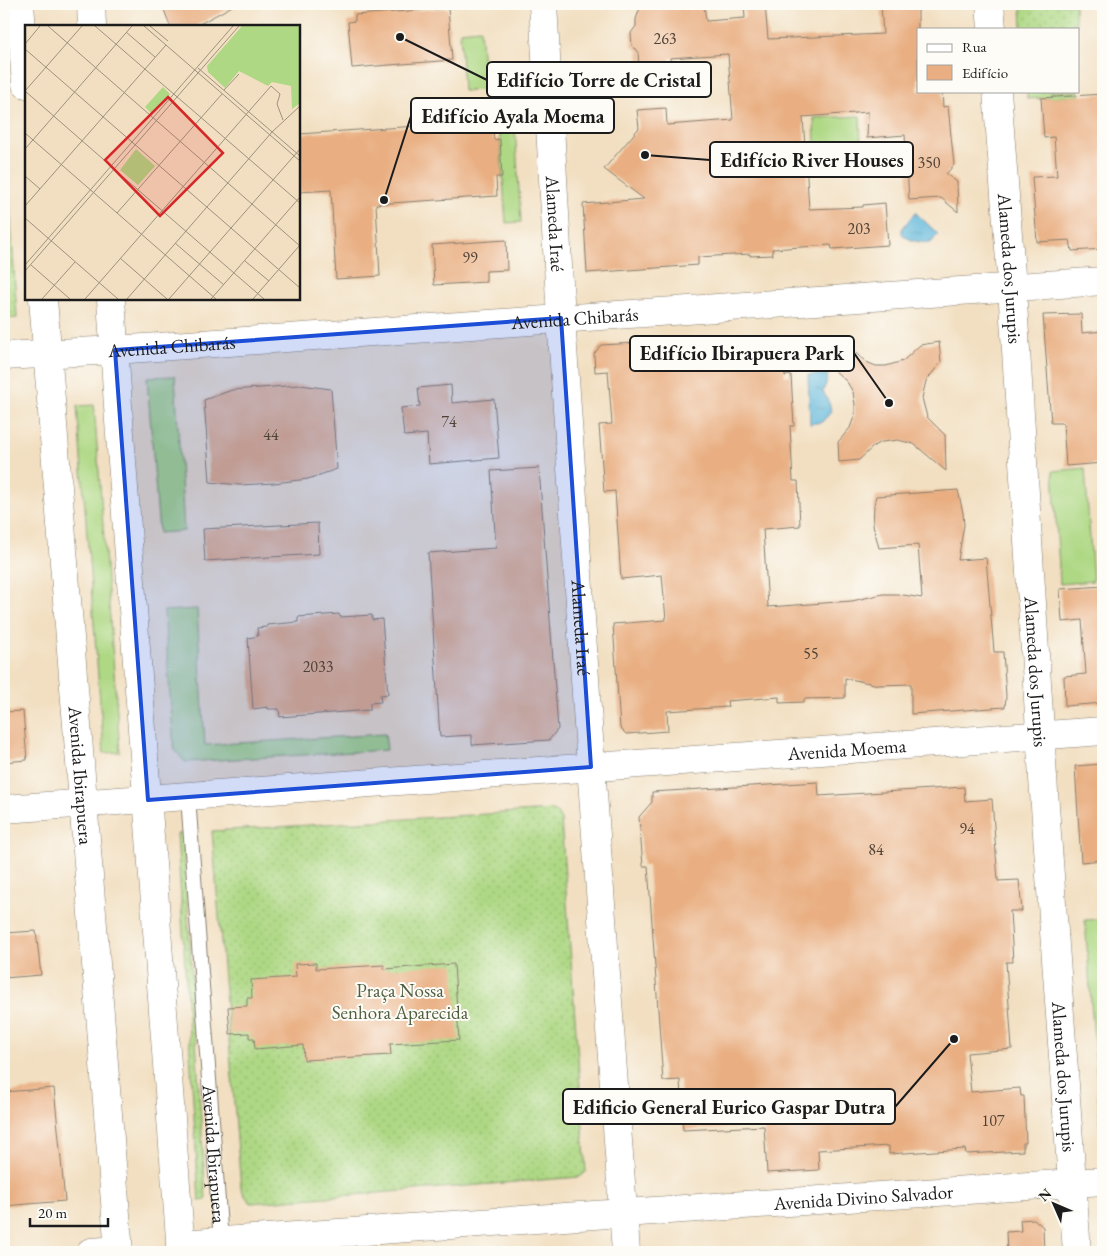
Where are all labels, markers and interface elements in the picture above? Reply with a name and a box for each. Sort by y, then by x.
inset map [25,25,300,300]
house number: 263 [653,28,677,49]
legend [917,28,1080,92]
text: Rua [962,37,987,56]
callout: Edifício Torre de Cristal [487,62,711,97]
text: Edifício [962,63,1008,82]
text: Edifício Torre de Cristal [497,67,702,93]
callout: Edifício Ayala Moema [411,98,614,133]
text: Edifício Ayala Moema [421,103,605,129]
callout: Edifício River Houses [710,142,913,177]
text: Edifício River Houses [720,147,904,173]
house number: 350 [917,152,941,173]
street label: Alameda Iraé [540,174,571,272]
street label: Alameda dos Jurupis [992,191,1028,345]
house number: 203 [847,218,871,239]
house number: 99 [462,247,478,268]
street label: Avenida Chibarás [509,301,639,335]
street label: Avenida Chibarás [106,329,236,363]
callout: Edifício Ibirapuera Park [630,336,854,371]
text: Edifício Ibirapuera Park [640,340,845,366]
house number: 74 [441,411,457,432]
house number: 44 [263,424,279,445]
street label: Alameda Iraé [566,578,597,677]
street label: Alameda dos Jurupis [1019,595,1054,748]
house number: 55 [803,643,819,664]
house number: 2033 [303,656,334,677]
street label: Avenida Ibirapuera [63,704,99,846]
street label: Avenida Moema [786,732,907,766]
house number: 94 [959,818,975,839]
house number: 84 [868,839,884,860]
park label: Praça Nossa Senhora Aparecida [332,978,469,1025]
street label: Alameda dos Jurupis [1046,1000,1082,1153]
street label: Avenida Ibirapuera [197,1083,232,1225]
callout: Edificio General Eurico Gaspar Dutra [563,1089,895,1124]
text: Edificio General Eurico Gaspar Dutra [573,1094,886,1120]
house number: 107 [981,1110,1005,1131]
street label: Avenida Divino Salvador [772,1178,955,1216]
north arrow [1030,1178,1080,1228]
text: N [1034,1184,1056,1205]
scale bar [30,1196,108,1228]
text: 20 m [38,1203,67,1222]

